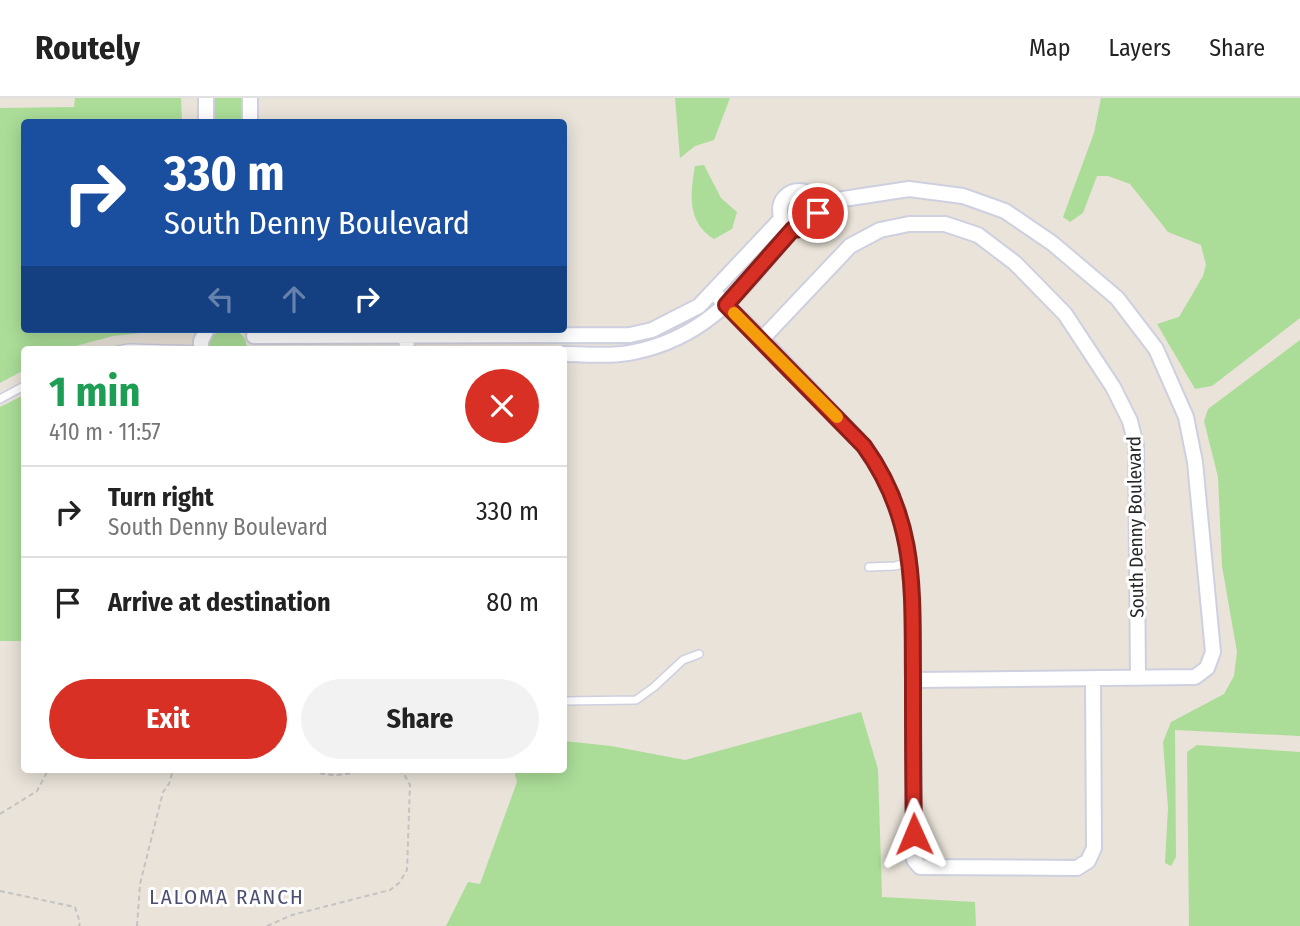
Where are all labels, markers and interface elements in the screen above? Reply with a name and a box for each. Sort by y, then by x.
text: Routely [35,28,140,68]
text: Map [1029,34,1071,62]
text: Layers [1109,34,1171,62]
text: Share [1209,34,1265,62]
text: 330 m [164,144,285,203]
icon: right [49,147,140,238]
pin [788,183,848,243]
icon: arrive [799,194,837,232]
text: South Denny Boulevard [164,204,470,242]
icon: left [202,280,240,318]
icon: ahead [275,280,313,318]
icon: right [348,280,386,318]
text: 1 min [49,367,140,417]
button: close [465,369,539,443]
text: 410 m · 11:57 [49,418,161,446]
street label: South Denny Boulevard [1122,436,1149,618]
text: Turn right [108,482,214,513]
icon: right [49,493,87,531]
text: 330 m [476,496,539,527]
text: South Denny Boulevard [108,513,328,541]
icon: arrive [49,584,87,622]
text: Arrive at destination [108,587,331,618]
text: 80 m [486,587,539,618]
button: Exit [49,679,287,759]
button: Share [301,679,539,759]
position arrow [877,797,951,871]
district label: LALOMA RANCH [149,884,305,910]

